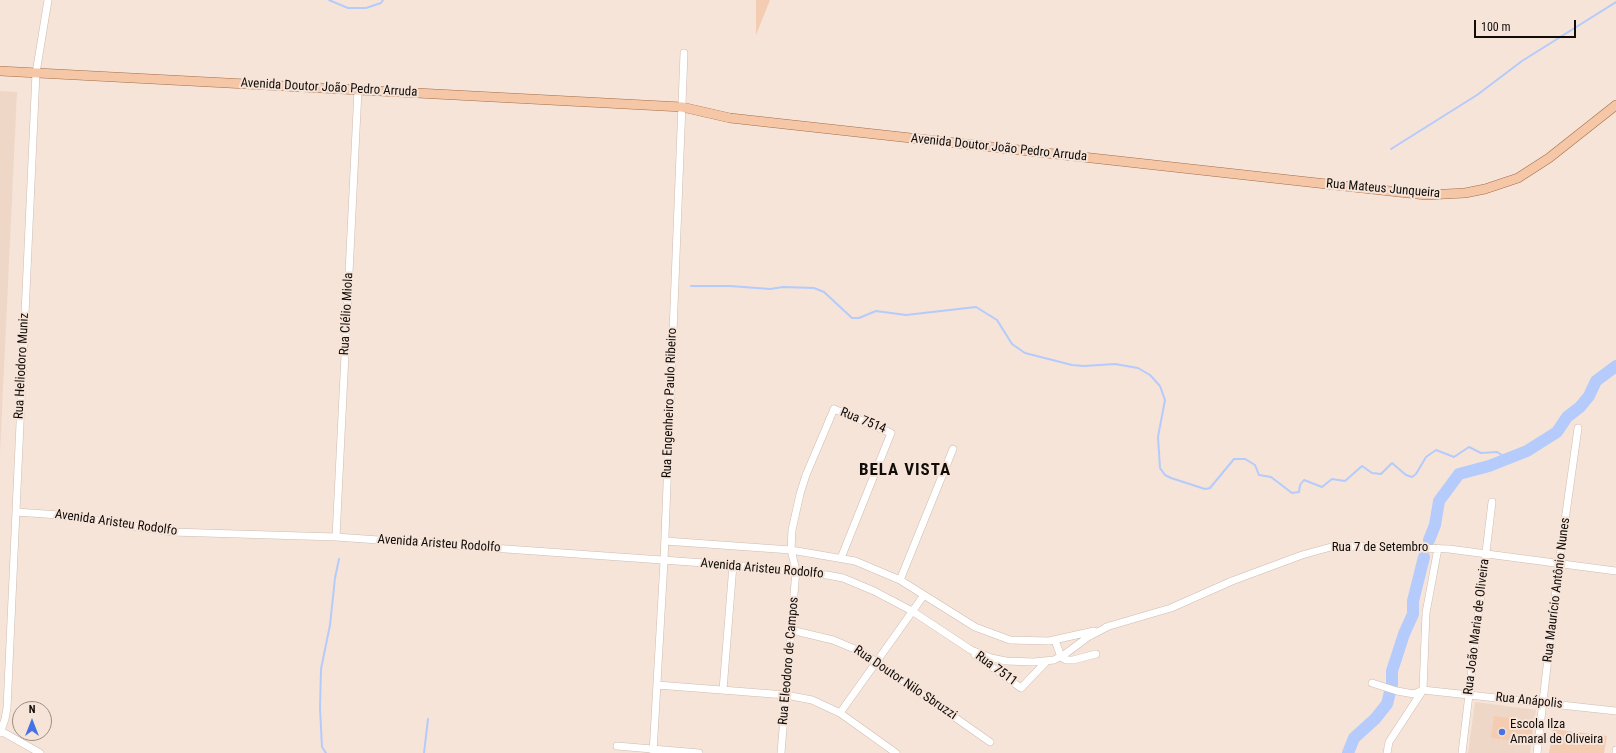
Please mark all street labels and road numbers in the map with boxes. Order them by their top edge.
street label: Avenida Doutor João Pedro Arruda [240,76,418,100]
street label: Avenida Doutor João Pedro Arruda [910,131,1088,165]
street label: Rua Mateus Junqueira [1325,176,1441,202]
street label: Rua Clélio Miola [337,272,357,356]
street label: Rua Heliodoro Muniz [11,312,33,420]
street label: Rua Engenheiro Paulo Ribeiro [660,328,680,478]
street label: Rua 7514 [838,405,888,437]
street label: Avenida Aristeu Rodolfo [54,507,178,539]
street label: Rua Maurício Antônio Nunes [1540,517,1574,663]
street label: Avenida Aristeu Rodolfo [377,532,501,556]
street label: Rua 7 de Setembro [1332,540,1428,556]
street label: Avenida Aristeu Rodolfo [700,556,824,582]
street label: Rua João Maria de Oliveira [1461,558,1493,696]
street label: Rua Eleodoro de Campos [776,596,802,726]
street label: Rua Doutor Nilo Sbruzzi [850,643,960,723]
street label: Rua 7511 [972,649,1020,689]
street label: Rua Anápolis [1495,690,1563,712]

